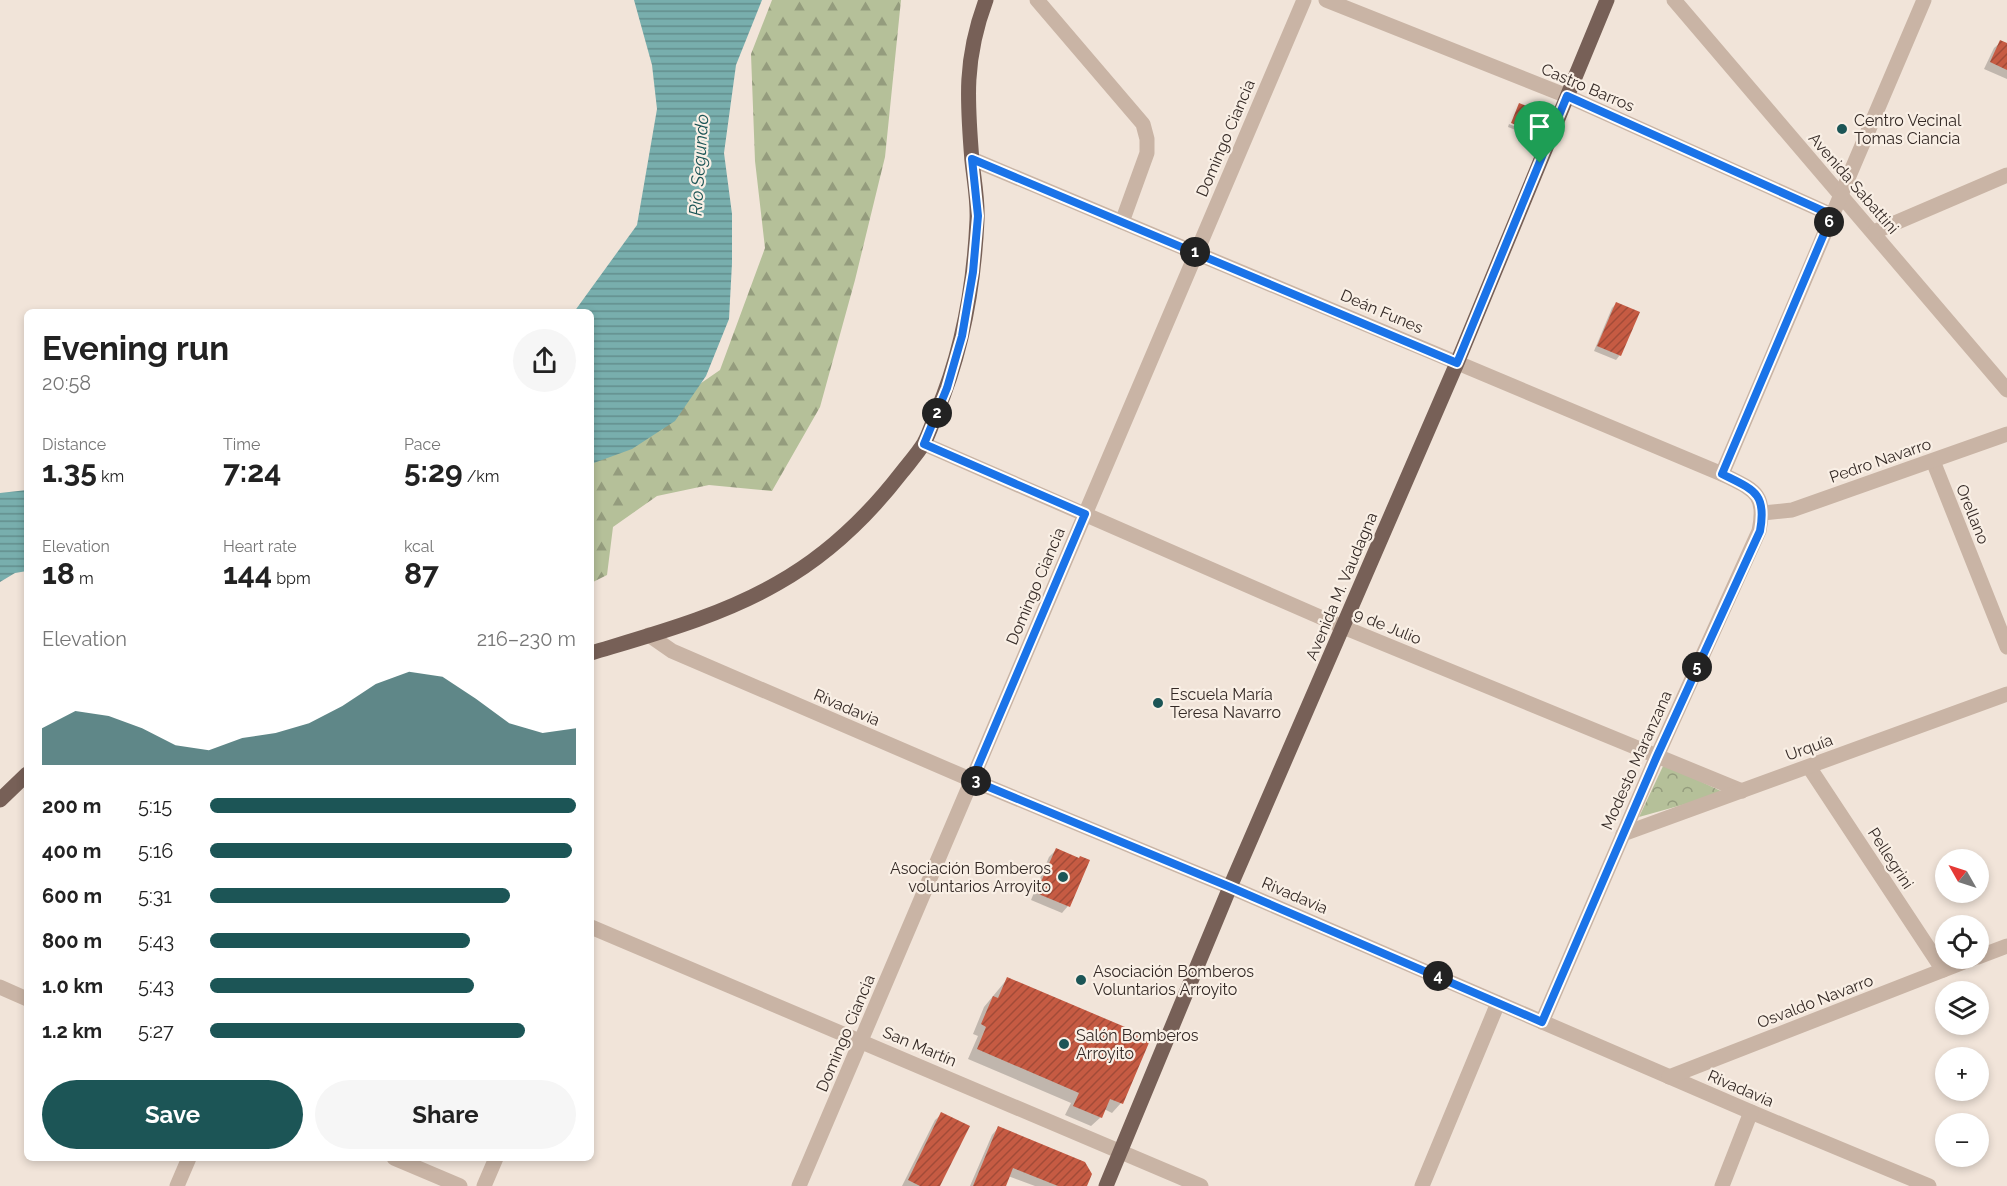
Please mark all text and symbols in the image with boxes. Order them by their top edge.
street label: Castro Barros [1538,59,1637,116]
street label: Domingo Ciancia [1192,77,1259,200]
pin [1514,101,1565,163]
icon: arrive [1523,110,1556,143]
place label: Centro Vecinal Tomas Ciancia [1854,111,1962,148]
water label: Río Segundo [684,113,713,217]
marker: Centro Vecinal Tomas Ciancia [1835,122,1849,136]
street label: Avenida Sabattini [1805,129,1903,238]
pin: 6 [1814,207,1844,237]
text: 6 [1824,212,1834,231]
pin: 1 [1180,237,1210,267]
text: 1 [1191,242,1199,261]
street label: Deán Funes [1338,286,1426,337]
text: Evening run [42,329,229,368]
button: share [513,329,576,392]
text: 20:58 [42,371,91,395]
pin: 2 [922,398,952,428]
text: 2 [932,403,942,422]
street label: Pedro Navarro [1827,434,1934,487]
text: Distance [42,435,106,454]
text: Time [223,435,260,454]
text: Pace [404,435,441,454]
text: 1.35 [42,454,97,489]
text: 7:24 [223,454,281,489]
text: 5:29 [404,454,463,489]
text: km [97,467,124,486]
text: /km [463,467,500,486]
street label: Orellano [1952,481,1993,547]
street label: Avenida M. Vaudagna [1302,509,1381,663]
street label: Domingo Ciancia [1002,525,1069,648]
text: Elevation [42,537,110,556]
text: Heart rate [223,537,297,556]
text: kcal [404,537,434,556]
text: 18 [42,556,75,591]
text: 144 [223,556,272,591]
text: 87 [404,556,439,591]
text: m [75,569,94,588]
text: bpm [272,569,311,588]
street label: 9 de Julio [1351,604,1424,649]
text: Elevation [42,627,127,651]
text: 216–230 m [477,627,576,651]
pin: 5 [1682,652,1712,682]
text: 5 [1693,657,1701,676]
street label: Rivadavia [811,685,883,730]
place label: Escuela María Teresa Navarro [1170,685,1281,722]
street label: Modesto Maranzana [1597,688,1676,833]
marker: Escuela María Teresa Navarro [1151,696,1165,710]
street label: Urquía [1783,730,1835,765]
pin: 3 [961,766,991,796]
text: 3 [972,771,980,790]
text: 200 m [42,794,101,818]
text: 5:15 [138,794,172,818]
street label: Pellegrini [1864,824,1917,892]
text: 400 m [42,839,101,863]
text: 5:16 [138,839,173,863]
north arrow [1935,849,1989,903]
map controls [1935,849,1989,1167]
place label: Asociación Bomberos voluntarios Arroyito [890,859,1051,896]
marker: Asociación Bomberos voluntarios Arroyito [1056,870,1070,884]
street label: Rivadavia [1259,873,1331,918]
text: 600 m [42,884,102,908]
text: 5:31 [138,884,172,908]
button: locate [1935,915,1989,969]
text: 800 m [42,929,102,953]
text: 5:43 [138,929,174,953]
pin: 4 [1423,961,1453,991]
place label: Asociación Bomberos Voluntarios Arroyito [1093,962,1254,999]
text: 4 [1433,966,1443,985]
street label: Osvaldo Navarro [1754,971,1876,1032]
street label: Domingo Ciancia [812,972,879,1095]
marker: Asociación Bomberos Voluntarios Arroyito [1074,973,1088,987]
text: 1.0 km [42,974,103,998]
text: 5:43 [138,974,174,998]
button: layers [1935,981,1989,1035]
text: 1.2 km [42,1019,102,1043]
text: 5:27 [138,1019,174,1043]
street label: San Martín [880,1022,960,1071]
place label: Salón Bomberos Arroyito [1076,1026,1199,1063]
marker: Salón Bomberos Arroyito [1057,1037,1071,1051]
button: + [1935,1047,1989,1101]
street label: Rivadavia [1705,1066,1777,1111]
button: Save [42,1080,303,1149]
button: Share [315,1080,576,1149]
button: − [1935,1113,1989,1167]

